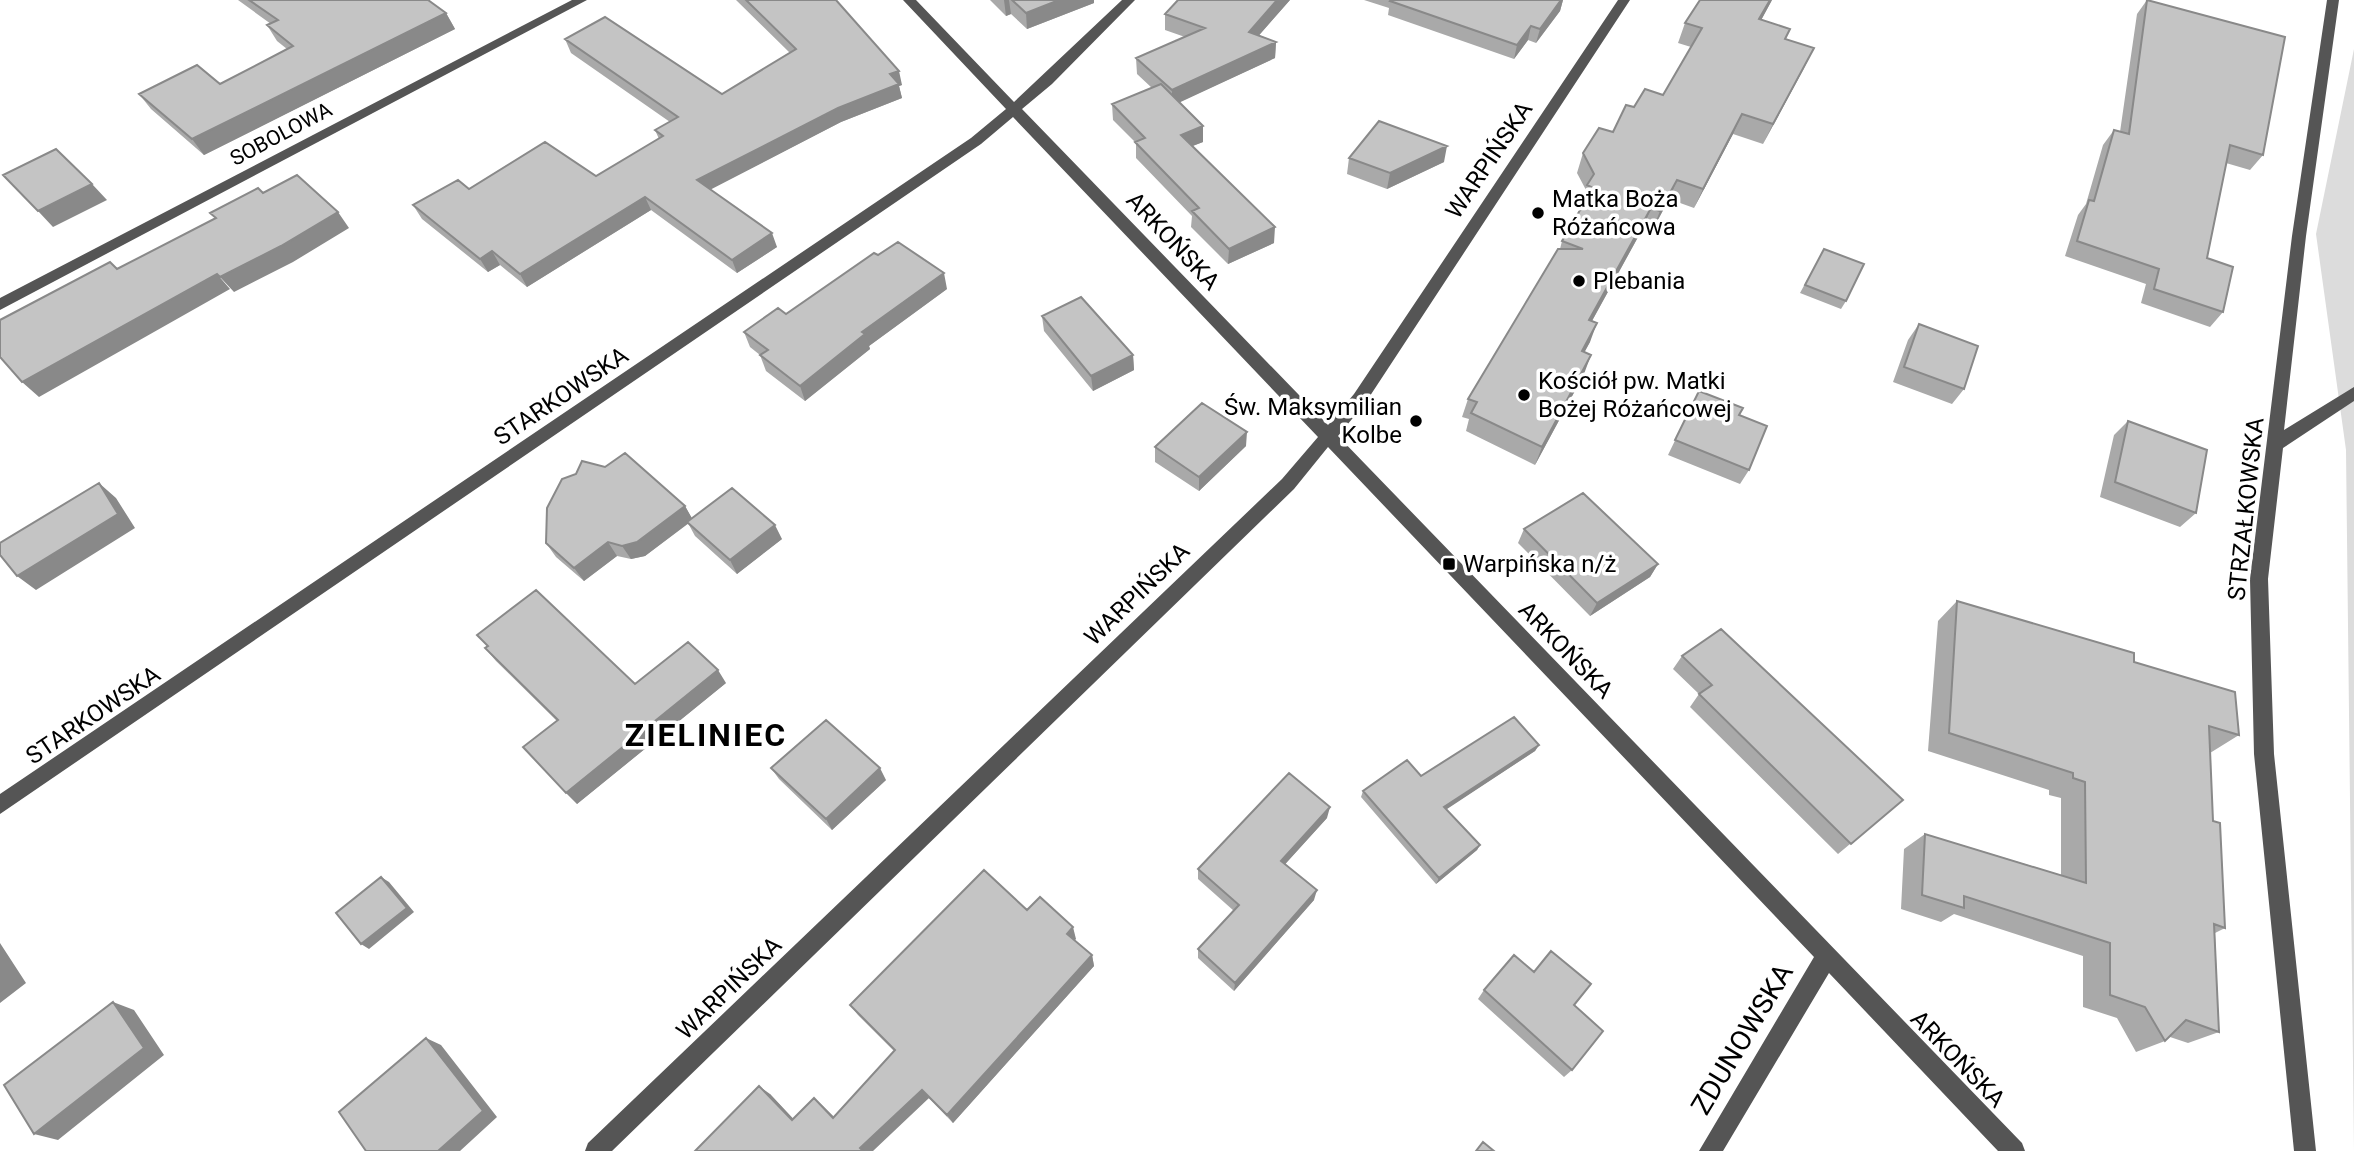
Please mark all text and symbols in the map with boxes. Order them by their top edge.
street label: WARPIŃSKA [1440,96,1539,224]
street label: SOBOLOWA [226,97,336,171]
place label: Matka Boża Różańcowa [1552,185,1678,241]
street label: ARKOŃSKA [1121,186,1226,296]
marker: Matka Boża Różańcowa [1530,205,1546,221]
place label: Plebania [1593,267,1685,295]
marker: Plebania [1571,273,1587,289]
street label: STARKOWSKA [489,341,634,451]
place label: Kościół pw. Matki Bożej Różańcowej [1538,367,1732,423]
marker: Kościół pw. Matki Bożej Różańcowej [1516,387,1532,403]
place label: Św. Maksymilian Kolbe [1224,393,1402,449]
marker: Św. Maksymilian Kolbe [1408,413,1424,429]
street label: STRZAŁKOWSKA [2222,416,2270,602]
street label: WARPIŃSKA [1079,537,1196,651]
place label: Warpińska n/ż [1463,550,1616,578]
marker: Warpińska n/ż [1441,556,1457,572]
street label: ARKOŃSKA [1513,596,1619,704]
street label: STARKOWSKA [21,660,166,770]
district label: ZIELINIEC [625,716,787,754]
street label: WARPIŃSKA [671,931,788,1045]
street label: ZDUNOWSKA [1684,958,1800,1120]
street label: ARKOŃSKA [1905,1005,2011,1113]

